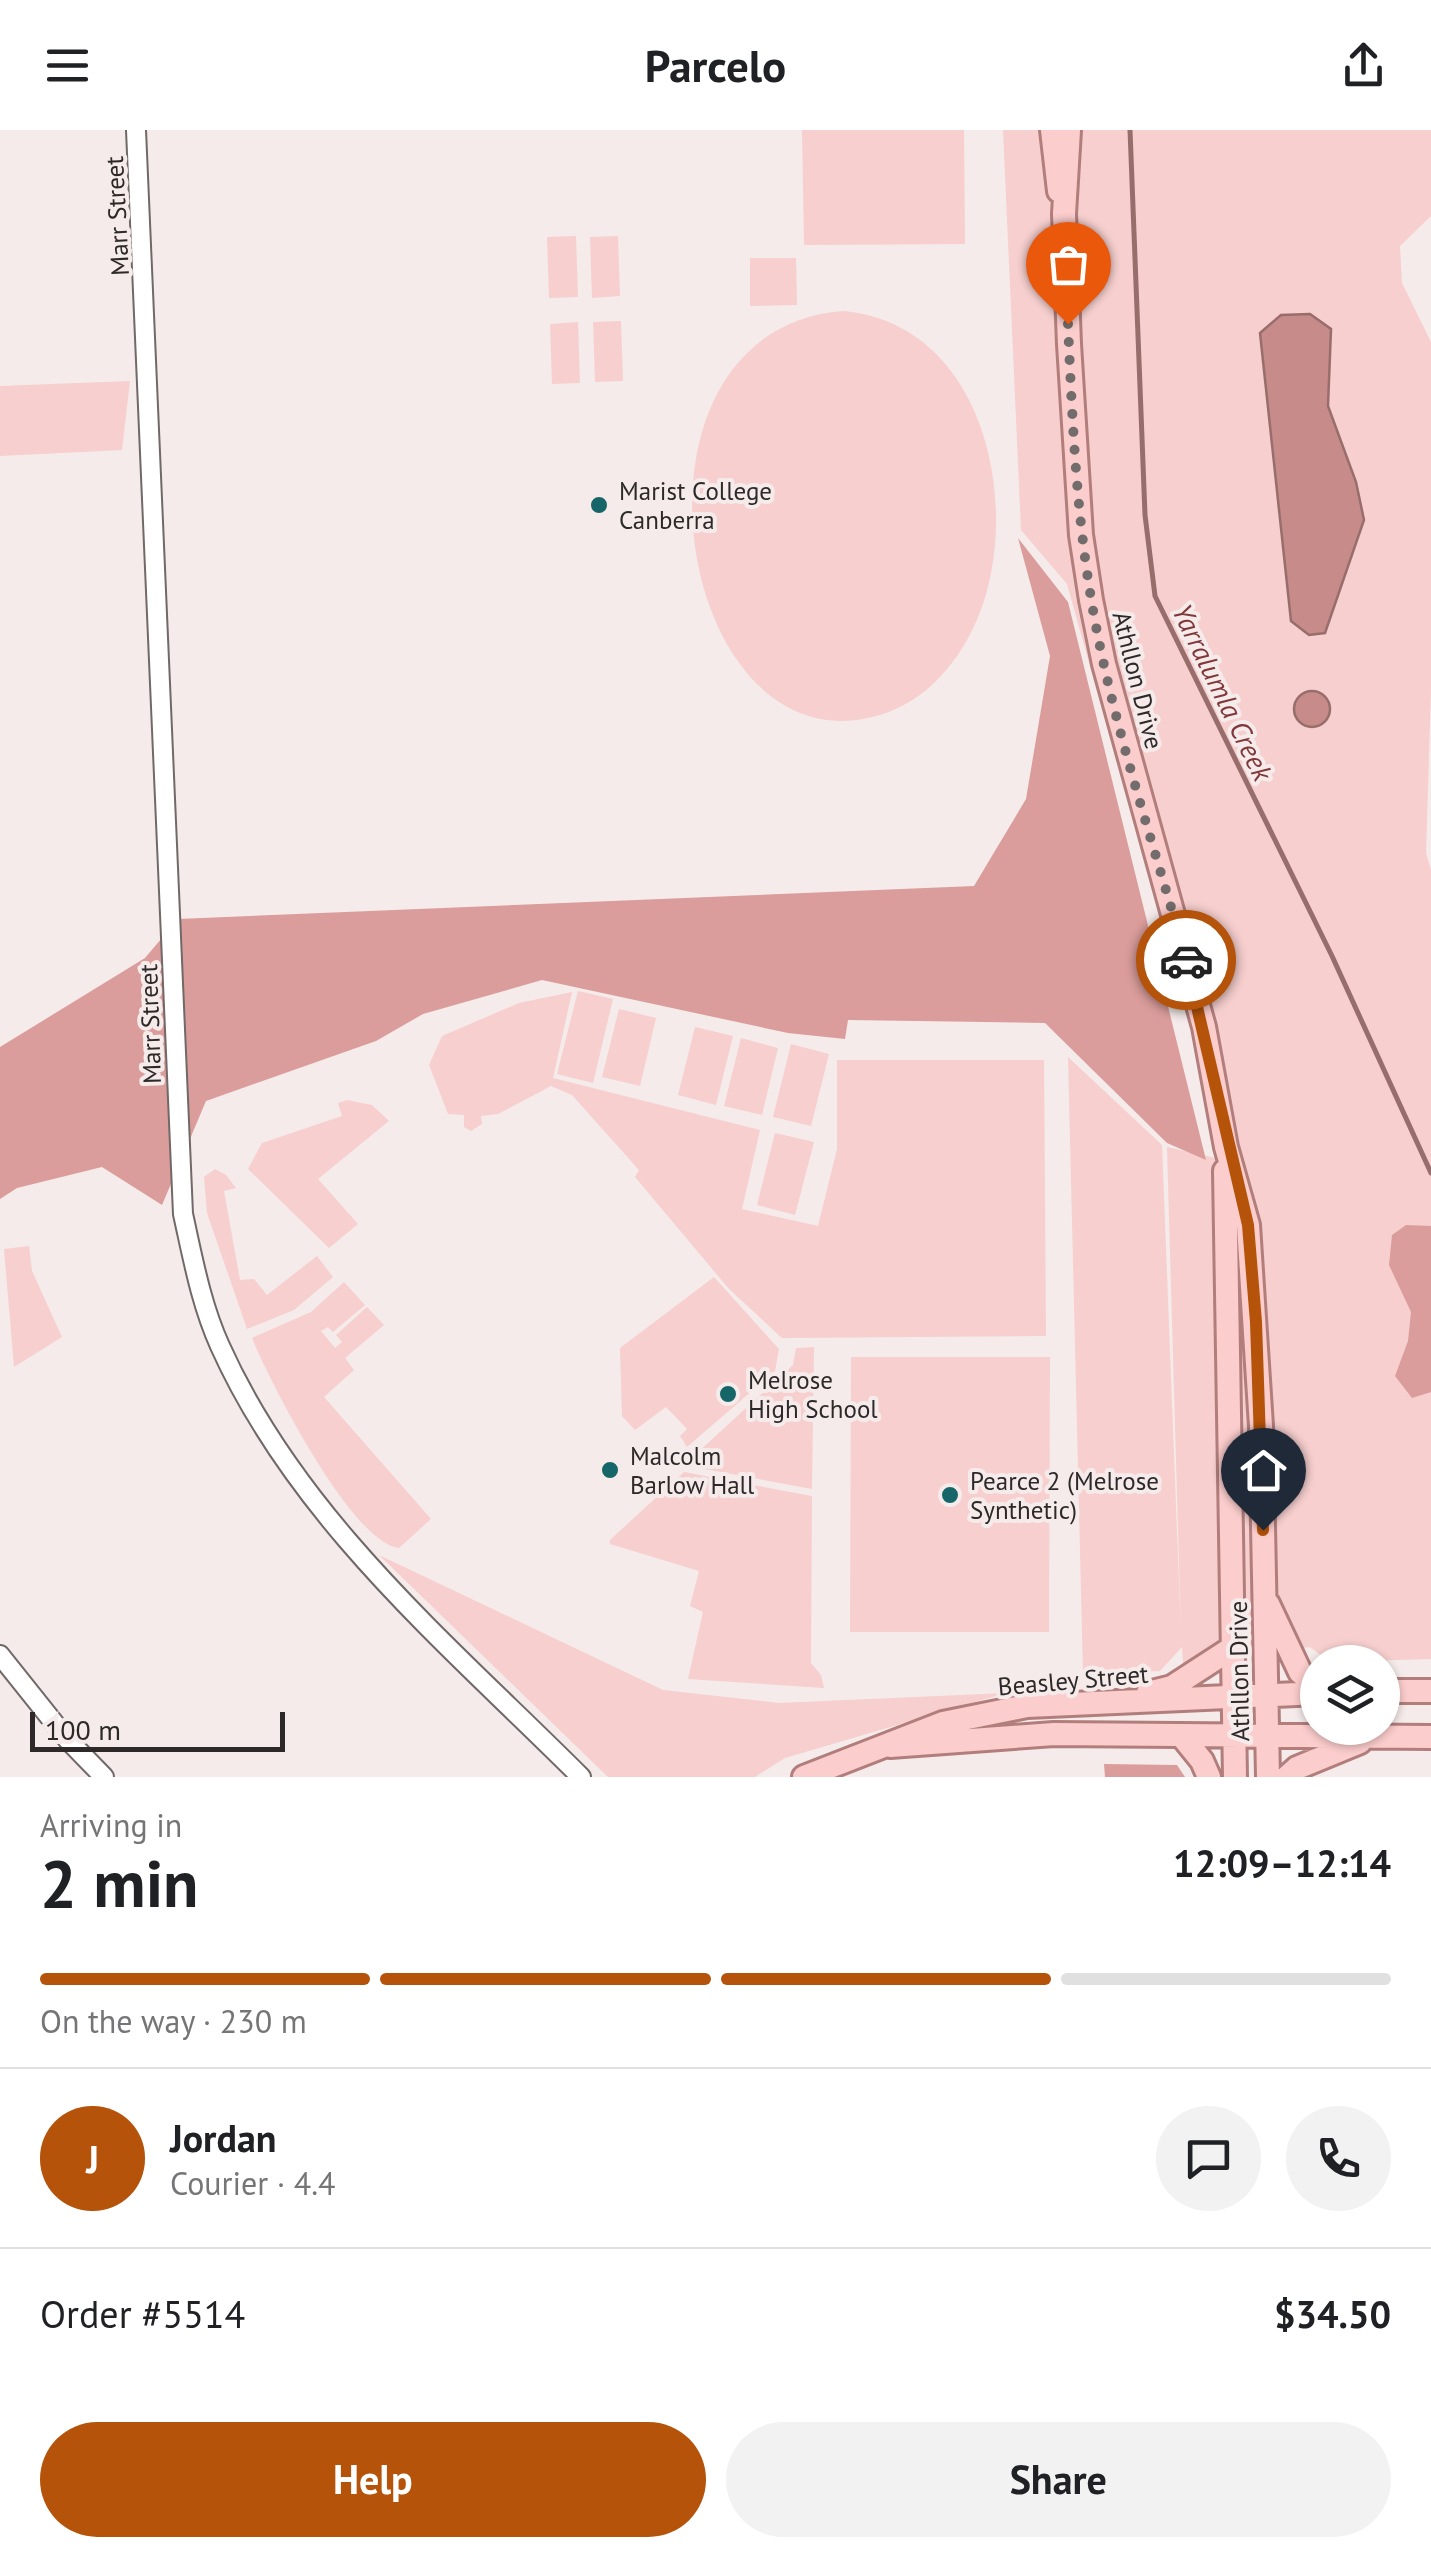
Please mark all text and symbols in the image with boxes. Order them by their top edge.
text: Parcelo [645,36,786,94]
icon: menu [40,38,95,93]
icon: share [1336,38,1391,93]
street label: Marr Street [98,155,136,277]
pin [1026,222,1111,325]
icon: bag [1041,237,1096,292]
place label: Marist College Canberra [619,475,772,536]
marker: Marist College Canberra [588,494,610,516]
water label: Yarralumla Creek [1164,597,1282,788]
street label: Athllon Drive [1105,608,1171,752]
courier [1136,910,1236,1010]
icon: car [1159,933,1214,988]
street label: Marr Street [132,963,168,1084]
place label: Melrose High School [748,1364,878,1425]
marker: Melrose High School [717,1383,739,1405]
pin [1221,1428,1306,1531]
place label: Malcolm Barlow Hall [630,1440,755,1501]
icon: home [1236,1443,1291,1498]
marker: Malcolm Barlow Hall [599,1459,621,1481]
place label: Pearce 2 (Melrose Synthetic) [970,1465,1159,1526]
marker: Pearce 2 (Melrose Synthetic) [939,1484,961,1506]
street label: Athllon Drive [1222,1600,1256,1742]
map controls [1300,1645,1400,1745]
button: layers [1300,1645,1400,1745]
street label: Beasley Street [996,1657,1150,1703]
scale bar [30,1707,285,1752]
text: 100 m [45,1711,121,1748]
text: Arriving in [40,1804,182,1846]
text: 12:09–12:14 [1173,1838,1391,1887]
text: 2 min [40,1841,199,1925]
text: On the way · 230 m [40,2000,307,2042]
button: chat [1156,2106,1261,2211]
button: phone [1286,2106,1391,2211]
text: Jordan [170,2113,276,2162]
text: J [86,2134,99,2183]
text: Courier · 4.4 [170,2162,336,2204]
text: Order #5514 [40,2289,245,2338]
text: $34.50 [1274,2289,1391,2338]
button: Help [40,2422,706,2537]
button: Share [726,2422,1391,2537]

